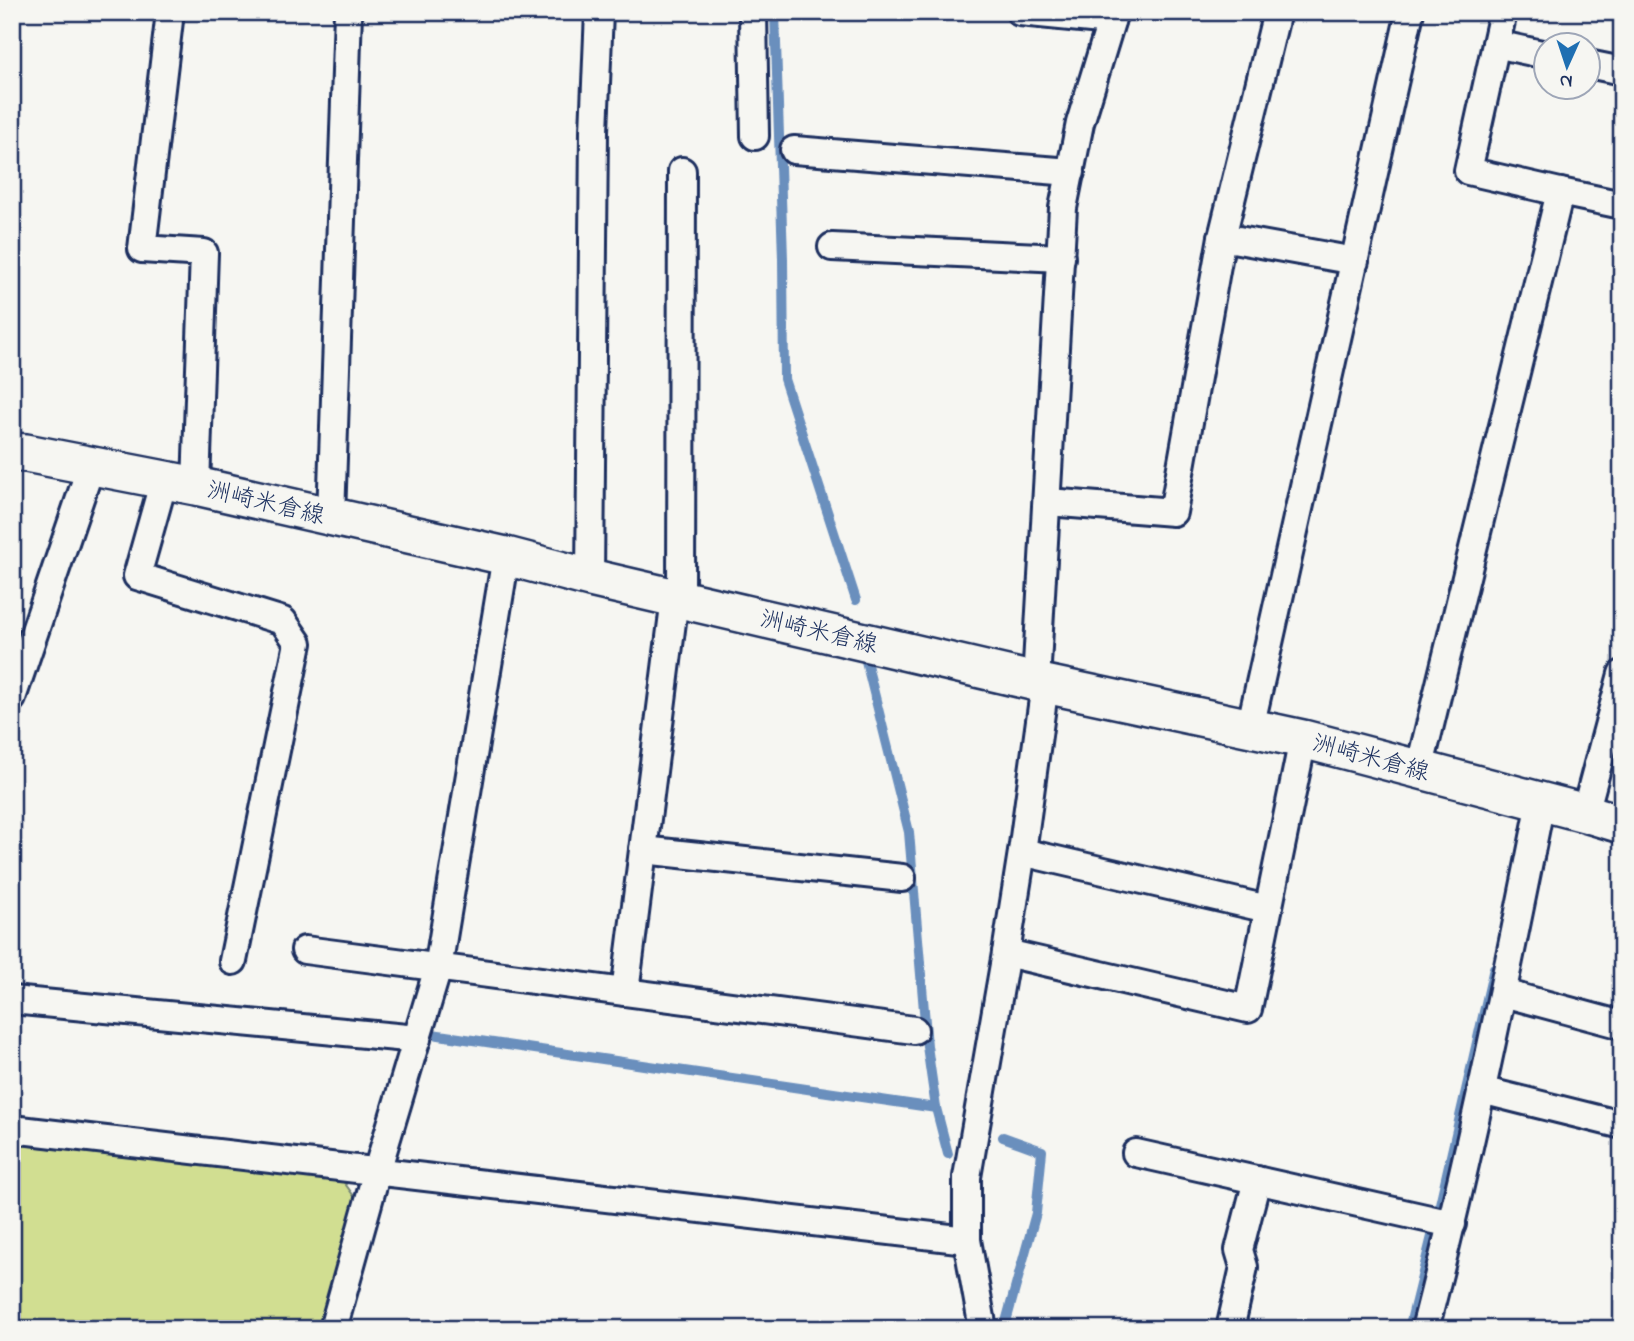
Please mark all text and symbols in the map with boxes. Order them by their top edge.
north arrow [1532,32,1602,102]
text: N [1559,67,1573,94]
street label: 洲崎米倉線 [203,474,328,535]
street label: 洲崎米倉線 [756,603,881,664]
street label: 洲崎米倉線 [1308,727,1433,792]

